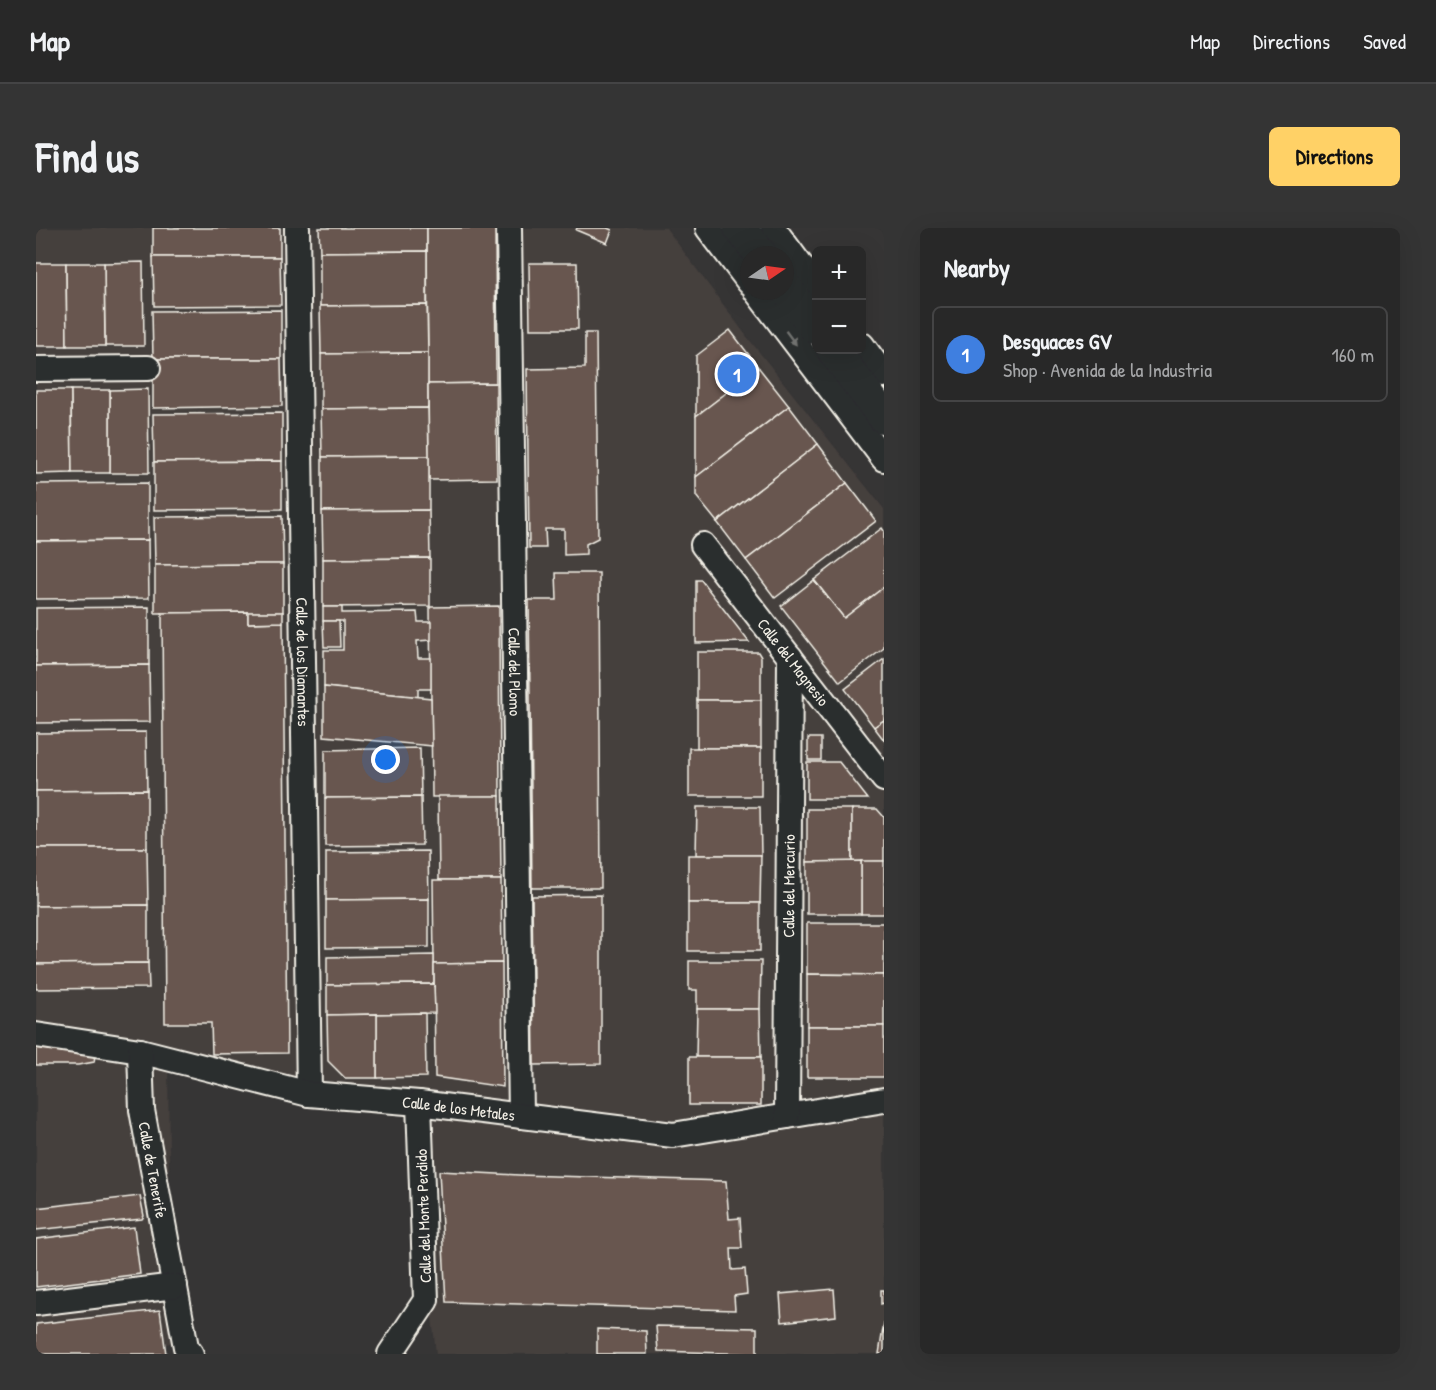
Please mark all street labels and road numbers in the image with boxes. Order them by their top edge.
street label: Calle de los Diamantes [291,597,315,727]
street label: Calle del Magnesio [753,614,835,711]
street label: Calle del Plomo [503,628,527,717]
street label: Calle del Mercurio [777,834,800,938]
street label: Calle de los Metales [401,1091,516,1126]
street label: Calle de Tenerife [133,1120,173,1221]
street label: Calle del Monte Perdido [410,1148,436,1283]

